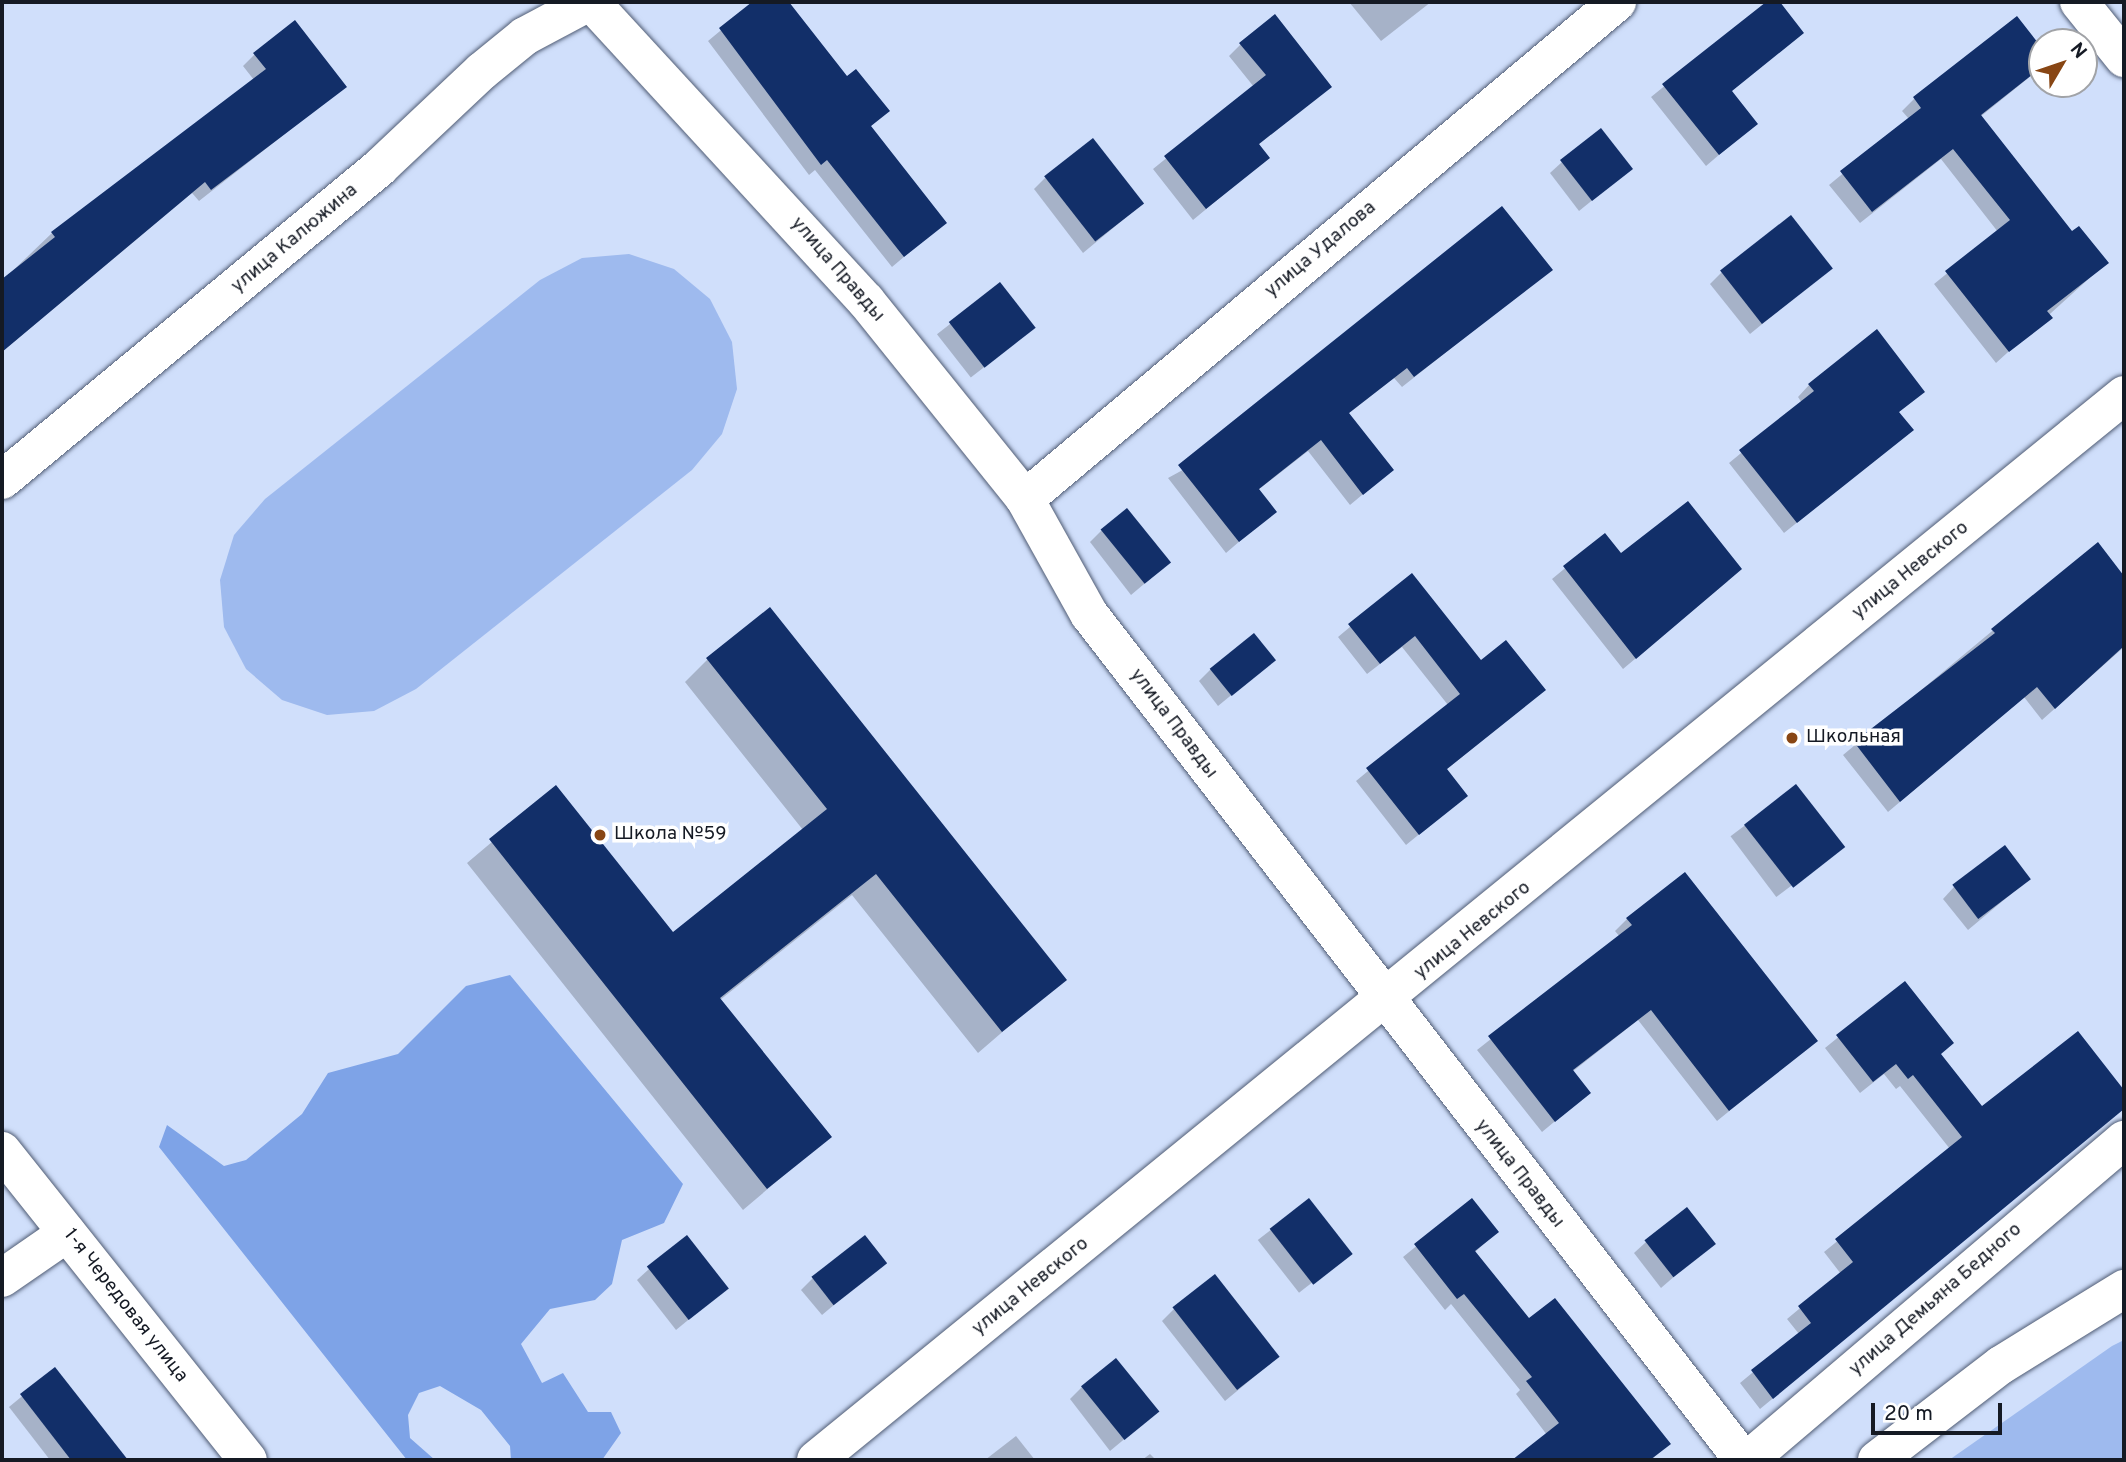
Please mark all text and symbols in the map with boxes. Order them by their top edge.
north arrow [2028,28,2098,98]
text: N [2064,38,2091,64]
street label: улица Калюжина [227,180,363,298]
street label: улица Удалова [1261,197,1381,303]
street label: улица Правды [785,213,889,327]
street label: улица Невского [1848,517,1974,625]
street label: улица Правды [1124,665,1222,783]
place label: Школьная [1806,727,1901,749]
marker: Школьная [1784,730,1800,746]
place label: Школа №59 [614,824,727,846]
marker: Школа №59 [592,827,608,843]
street label: улица Невского [1410,877,1536,985]
street label: улица Правды [1470,1115,1568,1233]
street label: улица Демьяна Бедного [1845,1219,2027,1381]
street label: 1-я Чередовая улица [58,1225,192,1387]
street label: улица Невского [968,1233,1094,1341]
scale bar [1874,1388,2005,1432]
text: 20 m [1884,1401,1933,1428]

